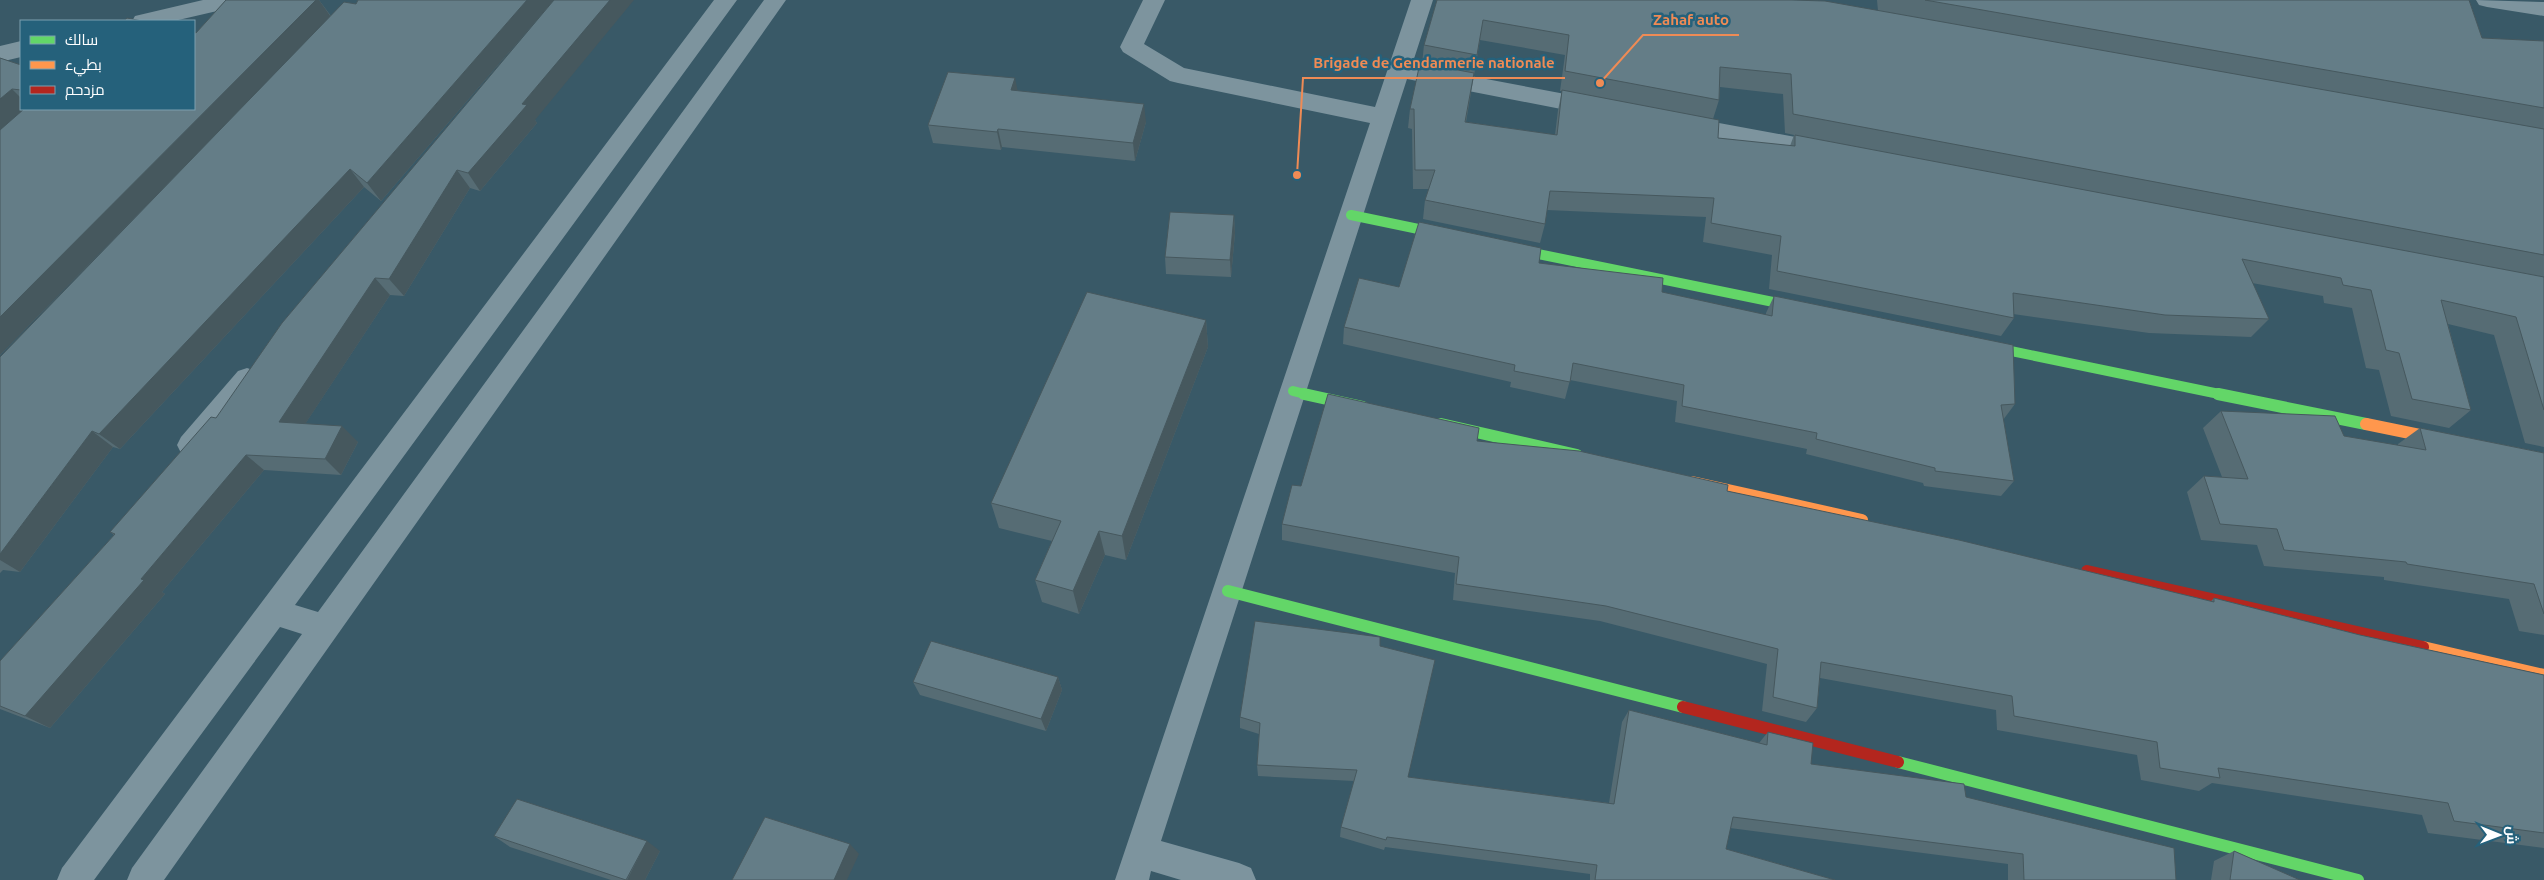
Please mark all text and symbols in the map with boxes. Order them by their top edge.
callout: Zahaf auto [1643,5,1739,35]
text: Zahaf auto [1653,11,1729,28]
legend [20,20,195,110]
text: سالك [65,31,98,48]
callout: Brigade de Gendarmerie nationale [1303,48,1565,78]
text: Brigade de Gendarmerie nationale [1313,54,1555,71]
text: بطيء [65,56,102,77]
text: مزدحم [65,81,105,100]
north arrow [2474,810,2524,860]
text: ش [2503,826,2520,844]

